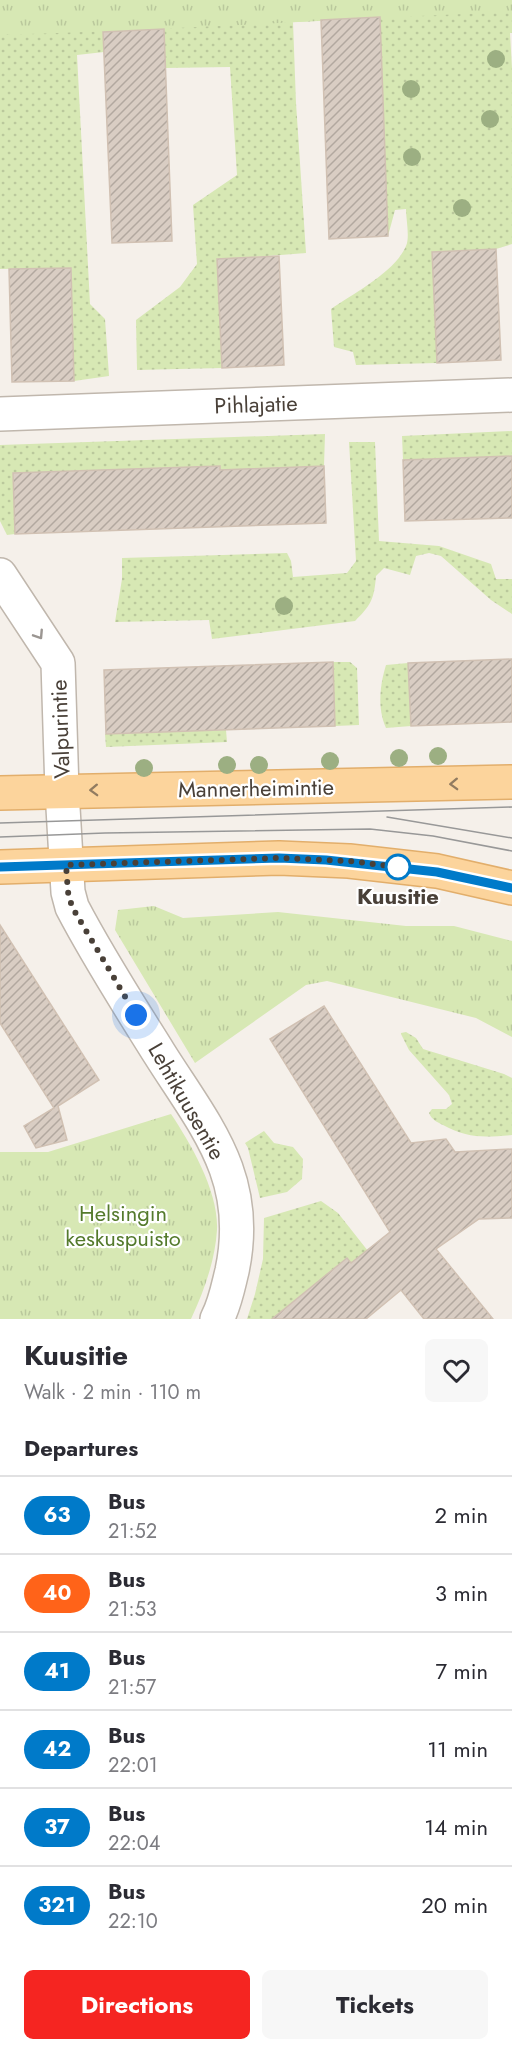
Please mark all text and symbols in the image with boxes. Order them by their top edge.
street label: Pihlajatie [214,387,298,421]
one-way arrow [32,628,43,639]
street label: Valpurintie [42,679,78,779]
street label: Mannerheimintie [178,771,334,805]
one-way arrow [449,778,458,790]
one-way arrow [90,784,99,797]
marker: Kuusitie [385,854,411,880]
place label: Kuusitie [357,880,439,912]
your location [121,1000,151,1030]
street label: Lehtikuusentie [141,1037,233,1165]
park label: Helsingin keskuspuisto [65,1197,181,1254]
text: Kuusitie [24,1335,128,1376]
button: heart [425,1339,488,1402]
text: Walk · 2 min · 110 m [24,1378,201,1407]
text: Departures [24,1432,138,1464]
text: Bus [108,1485,145,1517]
text: 2 min [434,1499,488,1531]
text: 63 [43,1500,71,1530]
text: 21:52 [108,1517,157,1546]
text: Bus [108,1563,145,1595]
text: 3 min [435,1577,488,1609]
text: 40 [43,1578,71,1608]
text: 21:53 [108,1595,157,1624]
text: Bus [108,1641,145,1673]
text: 7 min [435,1655,488,1687]
text: 41 [44,1656,70,1686]
text: 21:57 [108,1673,156,1702]
text: Bus [108,1719,145,1751]
text: 11 min [427,1733,488,1765]
text: 42 [43,1734,71,1764]
text: 22:01 [108,1751,158,1780]
text: Bus [108,1797,145,1829]
text: 14 min [424,1811,488,1843]
text: 37 [44,1812,70,1842]
text: 22:04 [108,1829,160,1858]
text: Bus [108,1875,145,1907]
text: 20 min [421,1889,488,1921]
text: 321 [38,1890,76,1920]
text: 22:10 [108,1907,158,1936]
button: Directions [24,1970,250,2039]
button: Tickets [262,1970,488,2039]

